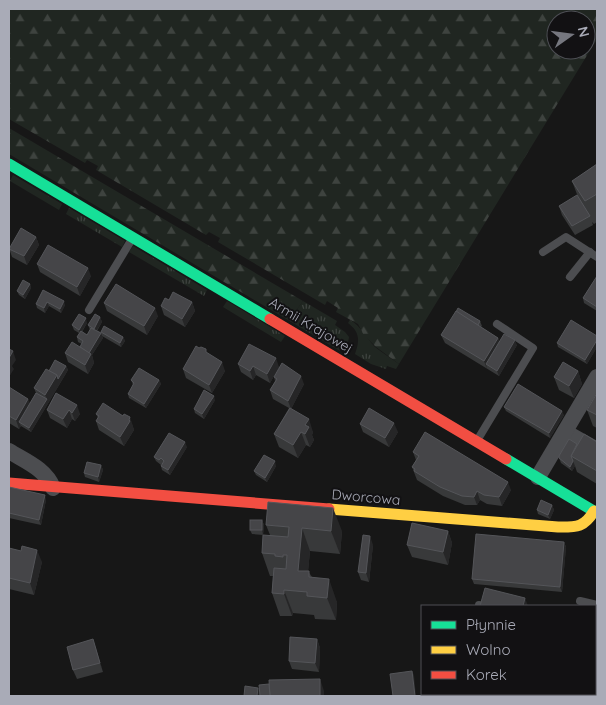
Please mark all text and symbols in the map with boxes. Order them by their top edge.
north arrow [546,10,596,60]
text: N [574,25,594,39]
street label: Armii Krajowej [266,293,356,357]
street label: Dworcowa [331,485,401,509]
legend [421,605,596,695]
text: Płynnie [466,615,516,634]
text: Wolno [466,640,511,659]
text: Korek [466,665,507,684]

